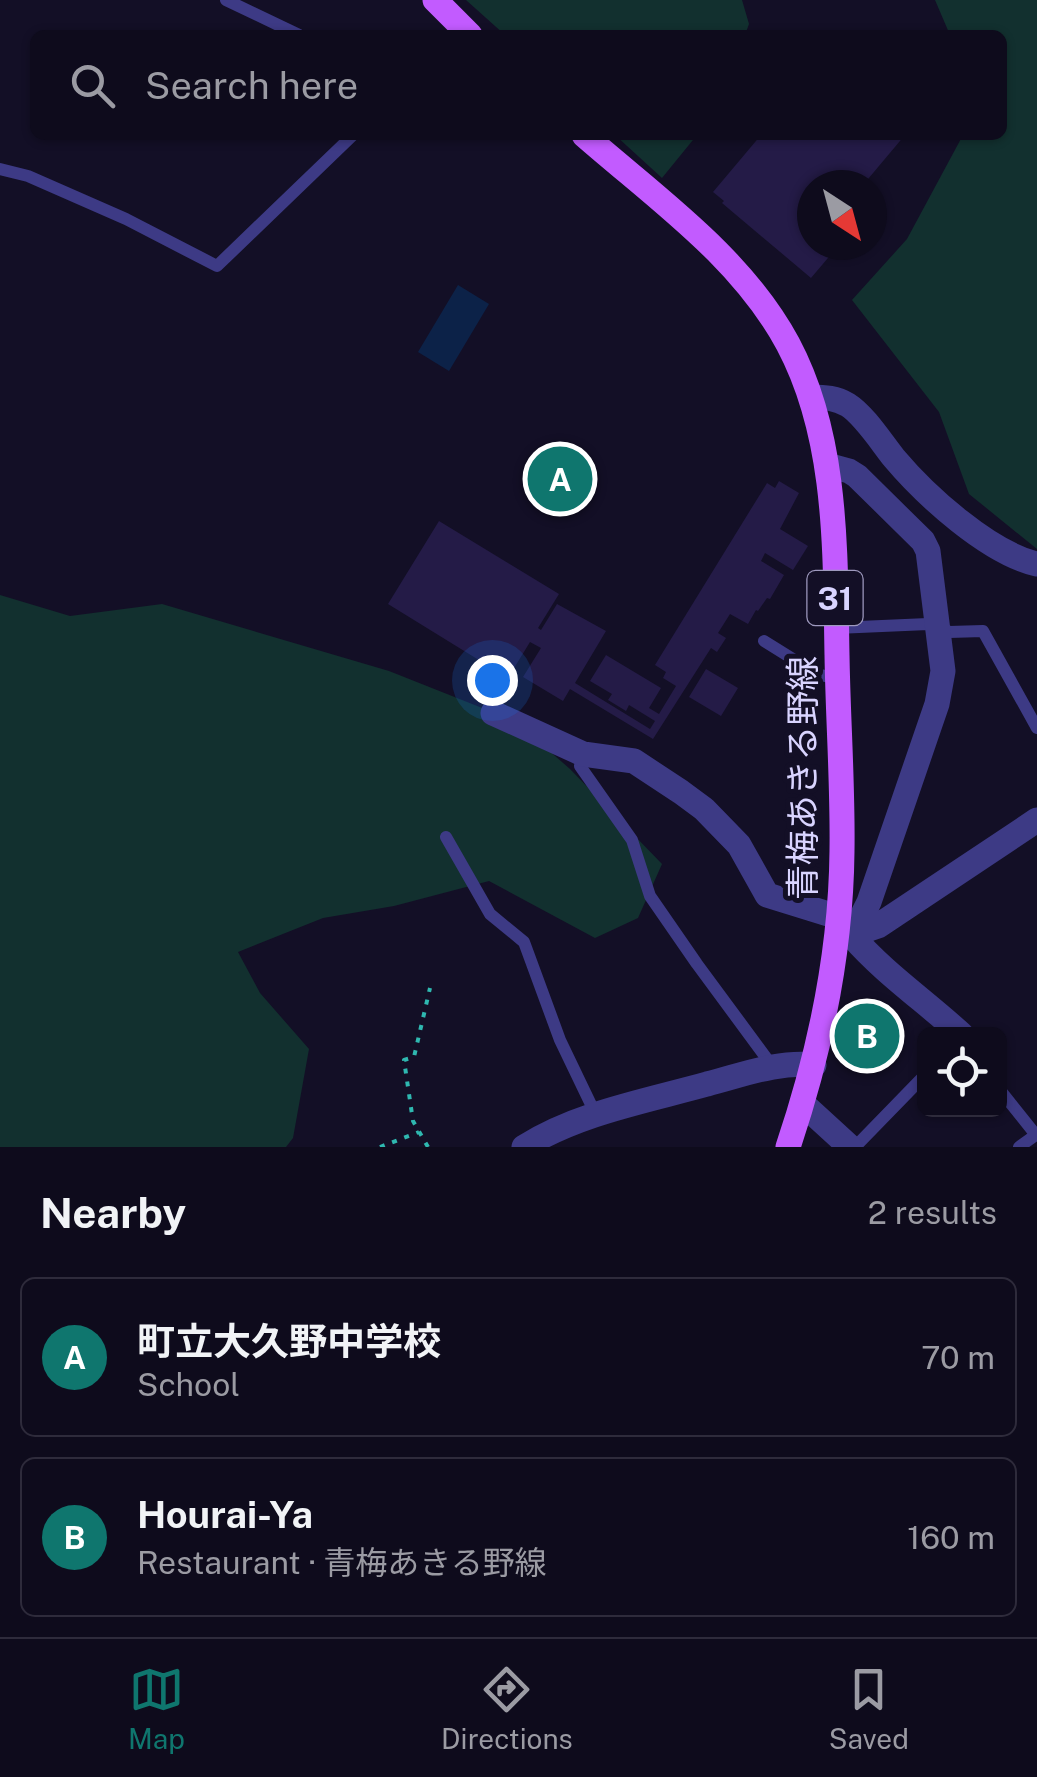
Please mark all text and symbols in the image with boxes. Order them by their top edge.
search box [30,30,1007,140]
icon: search [65,58,120,113]
text: Search here [145,63,358,108]
north arrow [797,170,887,260]
pin: A [528,442,592,516]
road number: 31 [808,571,862,625]
your location [467,655,518,706]
street label: 青梅あきる野線 [782,656,823,900]
pin: B [834,998,900,1074]
map controls [917,1027,1007,1117]
button: locate [917,1027,1007,1117]
text: Nearby [40,1188,186,1237]
text: 2 results [868,1194,997,1231]
text: 町立大久野中学校 [137,1319,441,1364]
text: A [63,1339,86,1376]
text: 70 m [921,1339,995,1376]
text: School [137,1366,240,1403]
text: Hourai-Ya [137,1492,313,1537]
text: B [64,1519,85,1556]
text: 160 m [907,1519,995,1556]
text: Restaurant · 青梅あきる野線 [137,1544,547,1581]
tab: Map [128,1662,185,1755]
tab: Directions [441,1662,573,1755]
tab: Saved [829,1662,909,1755]

